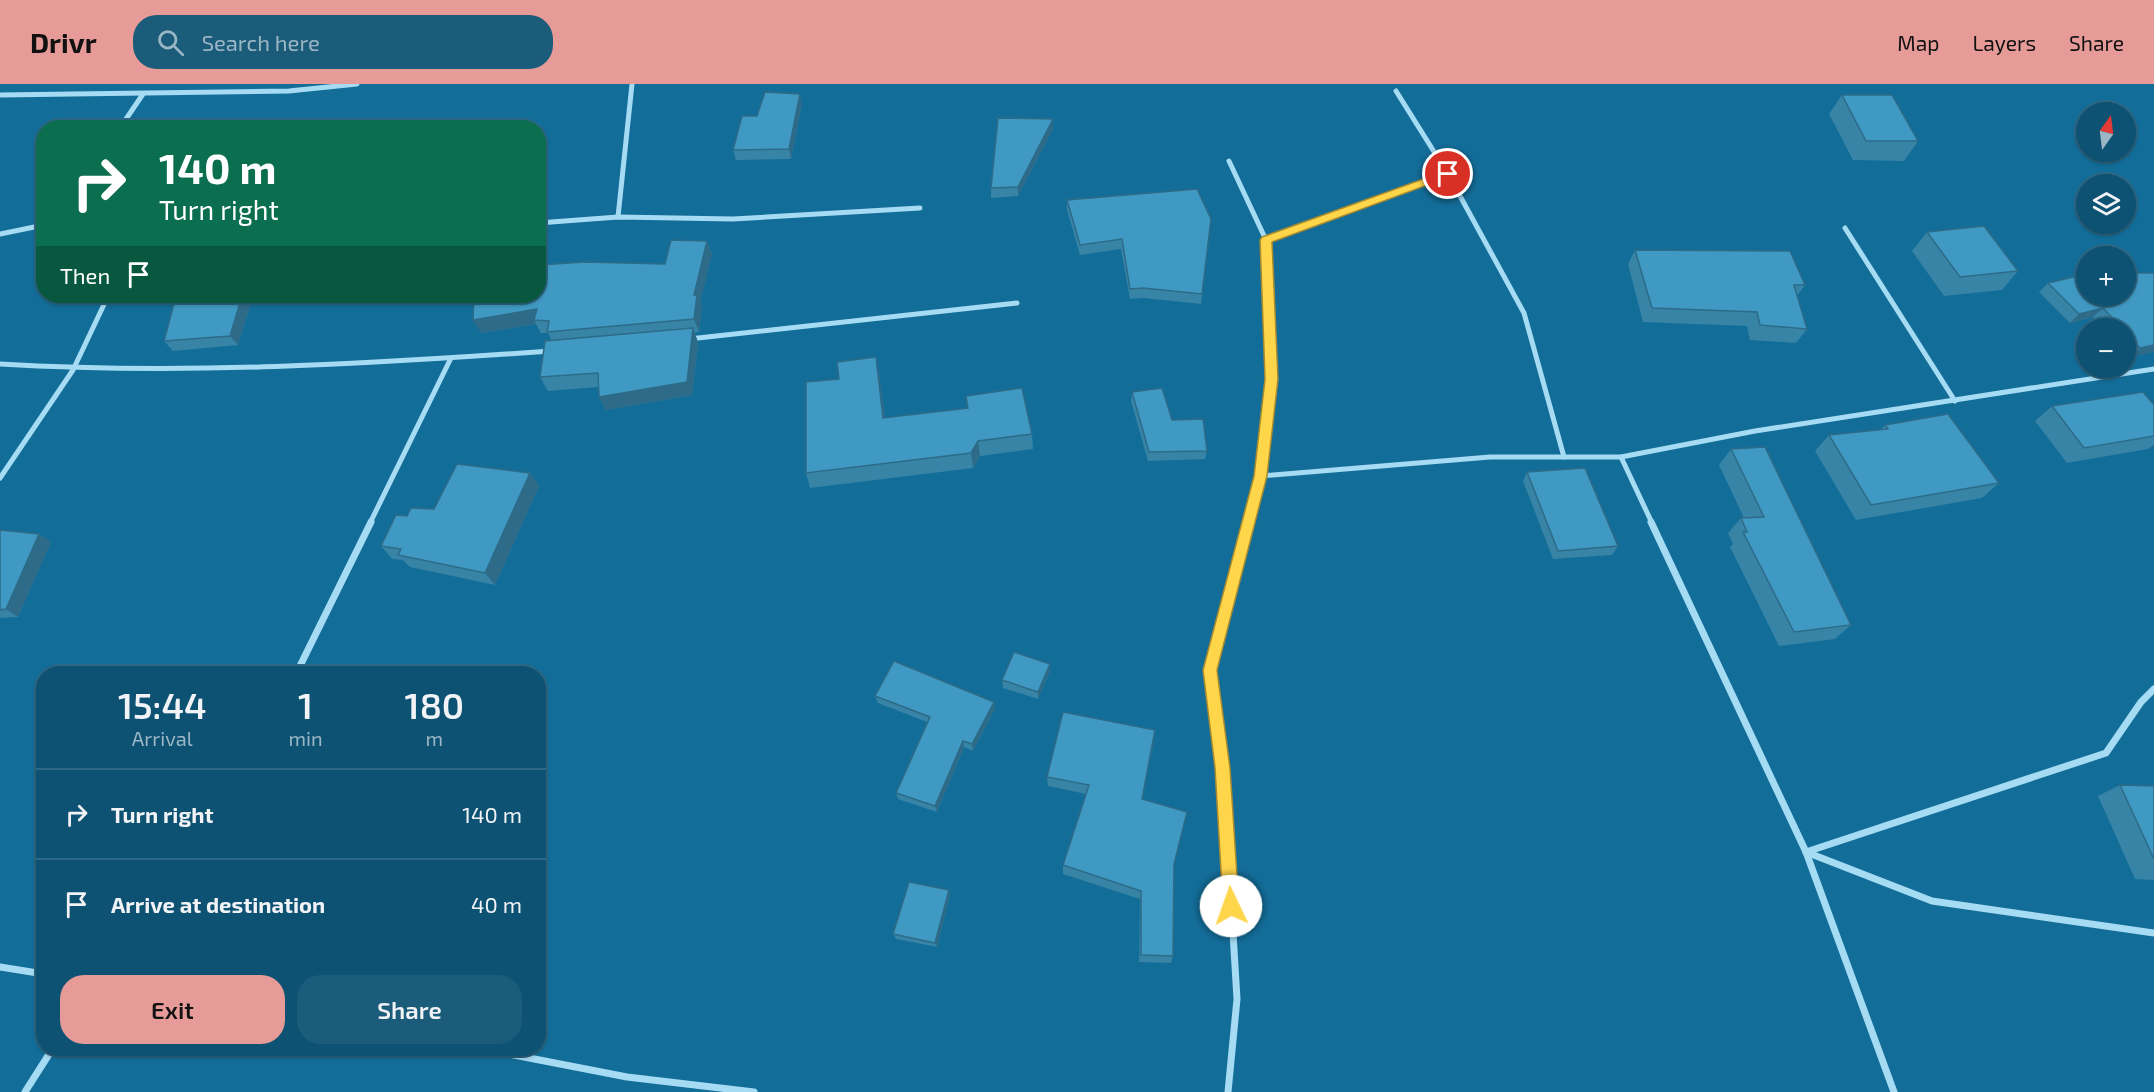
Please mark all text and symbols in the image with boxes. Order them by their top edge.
search box [133,15,553,69]
text: Drivr [30,25,97,59]
icon: search [154,26,187,59]
text: Search here [202,29,320,55]
text: Map [1897,30,1939,55]
text: Layers [1972,30,2036,55]
text: Share [2069,30,2124,55]
north arrow [2076,102,2136,162]
map controls [2076,102,2136,378]
text: 140 m [159,142,276,192]
icon: right [60,144,138,222]
pin [1422,148,1473,199]
icon: arrive [1431,157,1464,190]
button: layers [2076,174,2136,234]
text: Turn right [159,193,279,225]
button: + [2076,246,2136,306]
icon: arrive [122,258,155,291]
text: Then [60,262,110,288]
button: − [2076,318,2136,378]
text: 15:44 [118,683,207,726]
text: 1 [298,683,313,726]
text: 180 [405,683,464,726]
text: Arrival [132,726,193,750]
text: min [289,726,323,750]
text: m [426,726,443,750]
icon: right [60,798,93,831]
text: Turn right [111,801,213,827]
text: 140 m [462,801,522,827]
position arrow [1199,874,1263,938]
icon: arrive [60,888,93,921]
text: Arrive at destination [111,891,325,917]
text: 40 m [471,891,522,917]
button: Exit [60,975,285,1044]
button: Share [297,975,522,1044]

